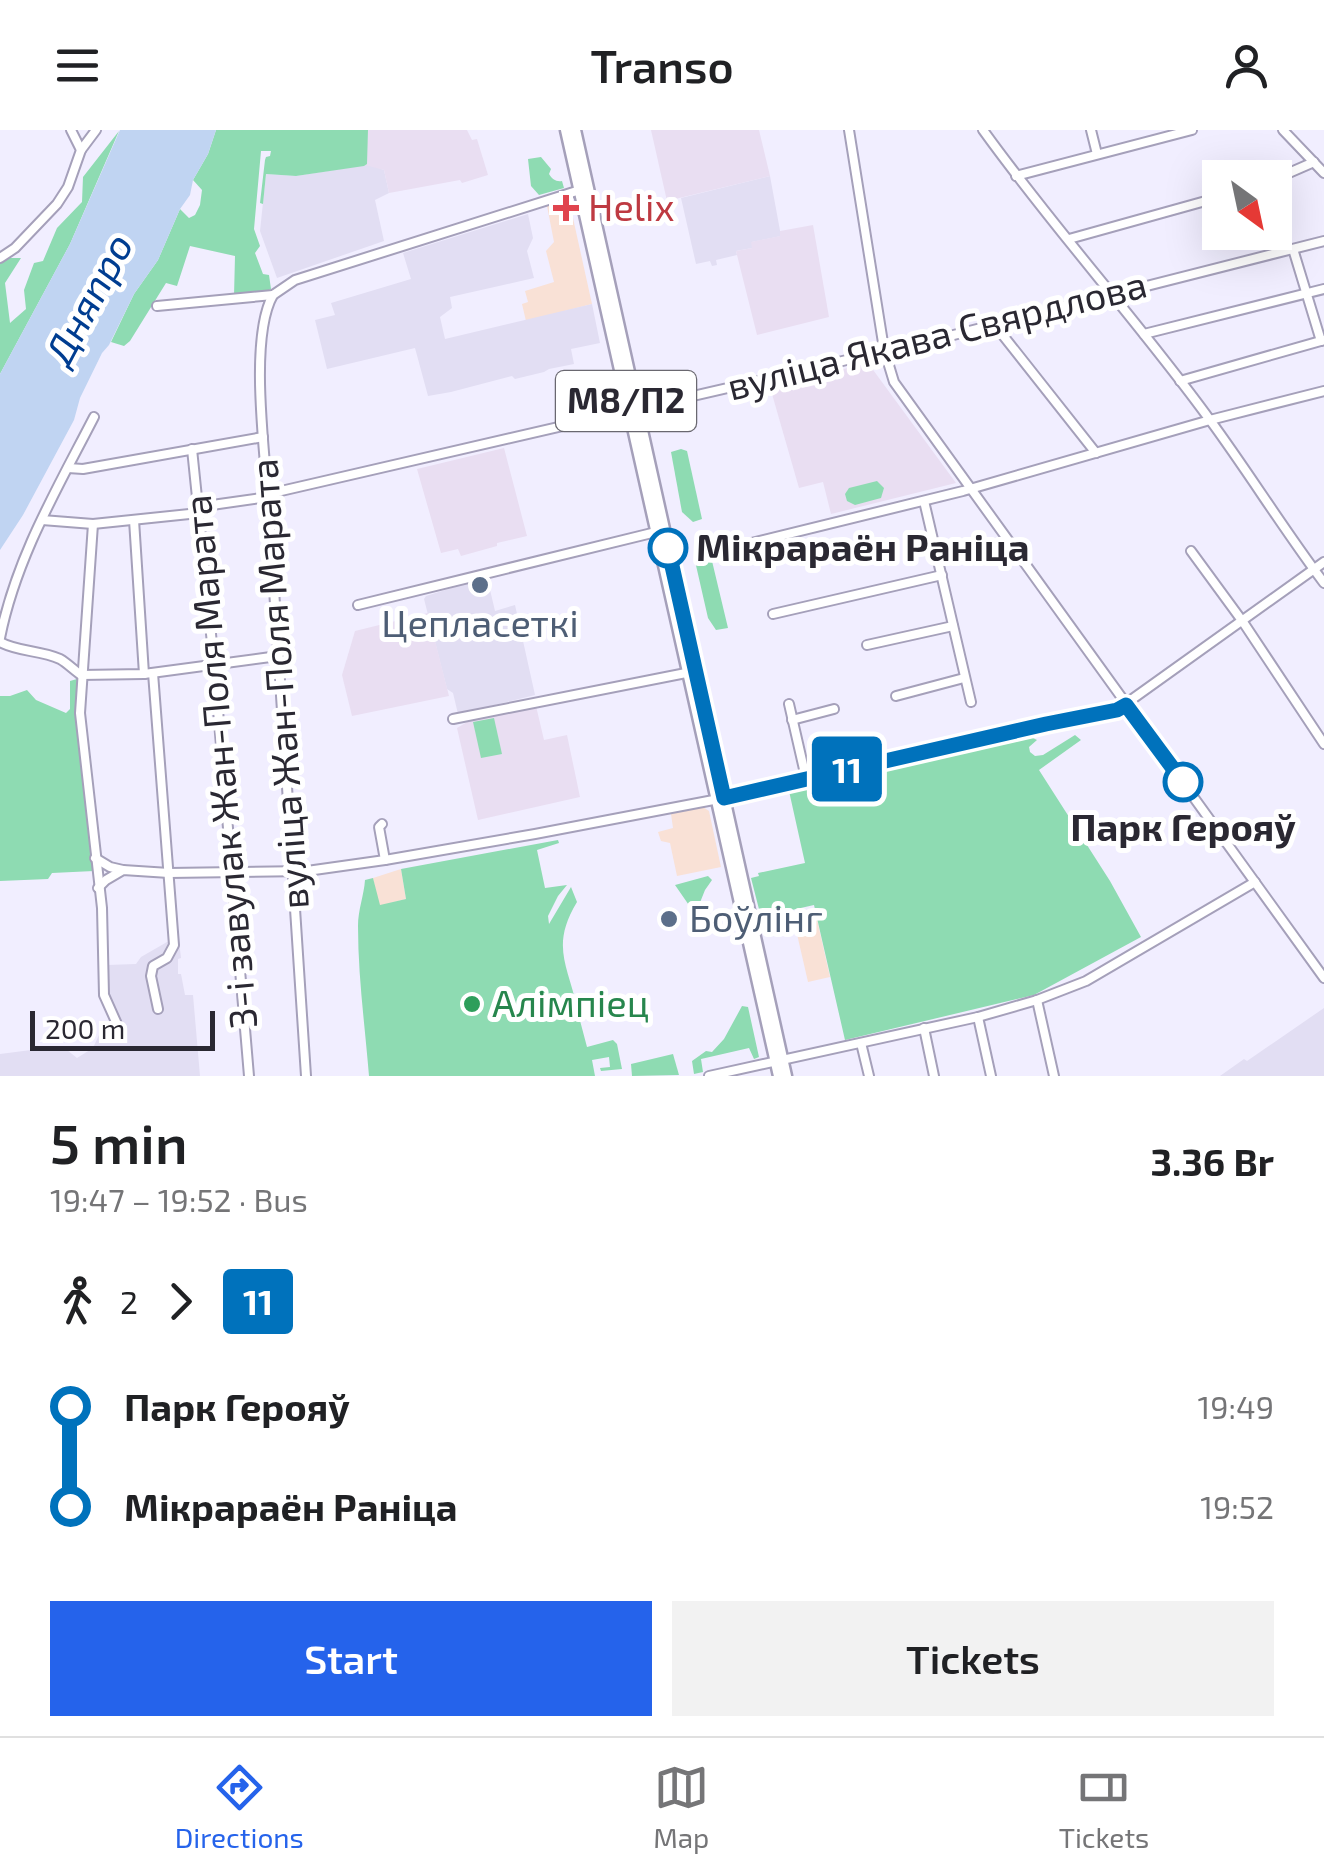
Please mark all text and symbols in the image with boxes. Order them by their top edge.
icon: menu [50,38,105,93]
text: Transo [590,38,734,92]
icon: person [1219,38,1274,93]
north arrow [1202,160,1292,250]
map controls [1202,160,1292,250]
place label: Helix [588,183,675,229]
marker: Helix [553,195,579,221]
water label: Дняпро [32,224,142,373]
street label: вуліца Якава Свярдлова [722,260,1151,408]
road number: М8/П2 [556,371,696,431]
street label: вуліца Жан-Поля Марата [239,457,317,911]
street label: 3-і завулак Жан-Поля Марата [173,493,265,1031]
place label: Мікрараён Раніца [696,523,1030,569]
marker: Мікрараён Раніца [649,529,687,567]
marker: Цепласеткі [469,574,491,596]
place label: Цепласеткі [381,599,579,645]
line badge: 11 [802,736,892,802]
text: 11 [832,748,862,790]
marker: Парк Герояў [1164,763,1202,801]
place label: Парк Герояў [1070,803,1296,849]
place label: Боўлінг [689,894,823,940]
marker: Боўлінг [658,908,680,930]
place label: Алімпіец [492,979,649,1025]
marker: Алімпіец [461,993,483,1015]
scale bar [30,1006,215,1050]
text: 200 m [45,1011,125,1045]
text: 5 min [50,1109,188,1175]
text: 3.36 Br [1150,1138,1274,1184]
text: 19:47 – 19:52 · Bus [50,1180,308,1218]
icon: walk [50,1274,105,1329]
icon: forward [153,1274,208,1329]
text: 11 [243,1280,273,1322]
text: 2 [120,1282,138,1320]
text: Парк Герояў [124,1383,350,1429]
text: 19:49 [1197,1387,1274,1425]
text: Мікрараён Раніца [124,1483,458,1529]
text: 19:52 [1200,1487,1274,1525]
button: Start [50,1601,652,1716]
button: Tickets [672,1601,1274,1716]
tab: Directions [175,1760,304,1854]
tab: Map [653,1760,709,1854]
tab: Tickets [1059,1760,1149,1854]

